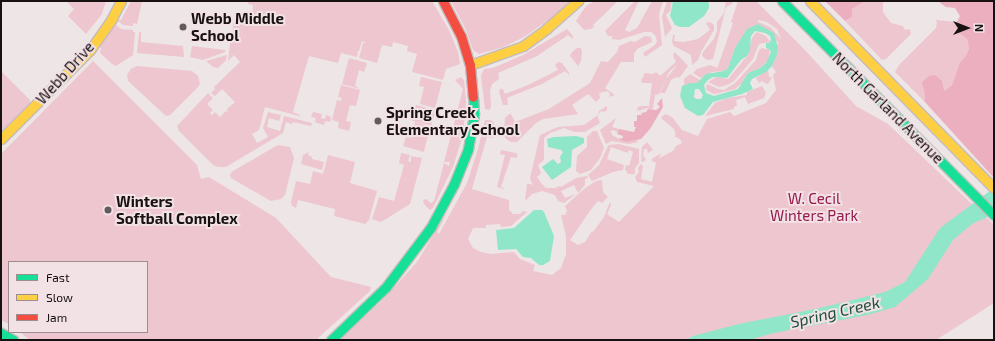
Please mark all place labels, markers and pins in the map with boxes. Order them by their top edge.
place label: Webb Middle School [191,9,284,44]
marker: Webb Middle School [178,22,188,32]
place label: Spring Creek Elementary School [386,103,520,138]
marker: Spring Creek Elementary School [373,116,383,126]
place label: Winters Softball Complex [116,192,238,227]
marker: Winters Softball Complex [103,205,113,215]

